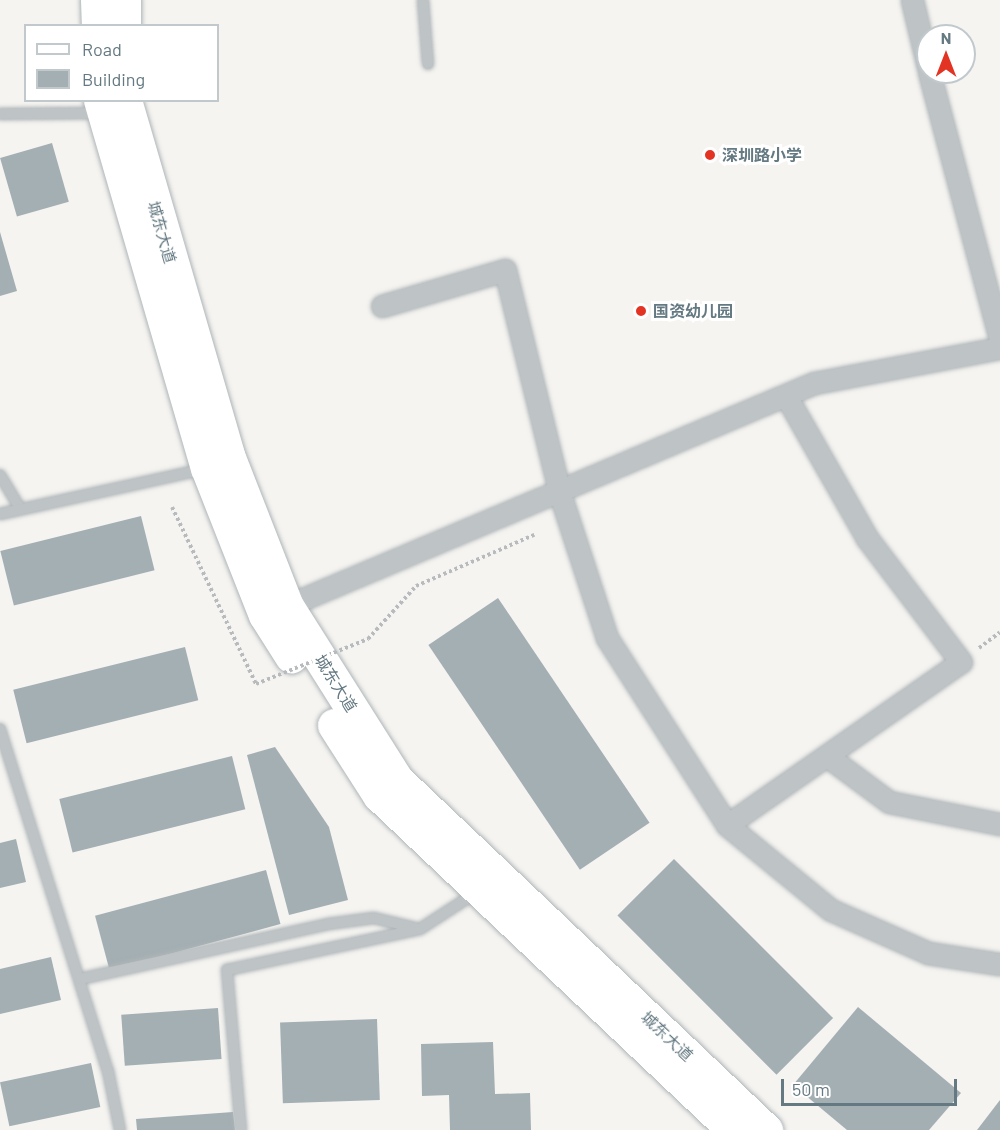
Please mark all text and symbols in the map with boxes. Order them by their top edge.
legend [24,24,219,102]
north arrow [916,24,976,84]
text: N [941,28,951,47]
text: Road [82,38,122,60]
text: Building [82,68,145,90]
place label: 深圳路小学 [722,145,802,165]
marker: 深圳路小学 [703,148,717,162]
street label: 城东大道 [144,199,180,265]
place label: 国资幼儿园 [653,301,733,321]
marker: 国资幼儿园 [634,304,648,318]
street label: 城东大道 [311,651,361,715]
street label: 城东大道 [637,1007,697,1065]
scale bar [784,1067,960,1105]
text: 50 m [792,1078,830,1100]

